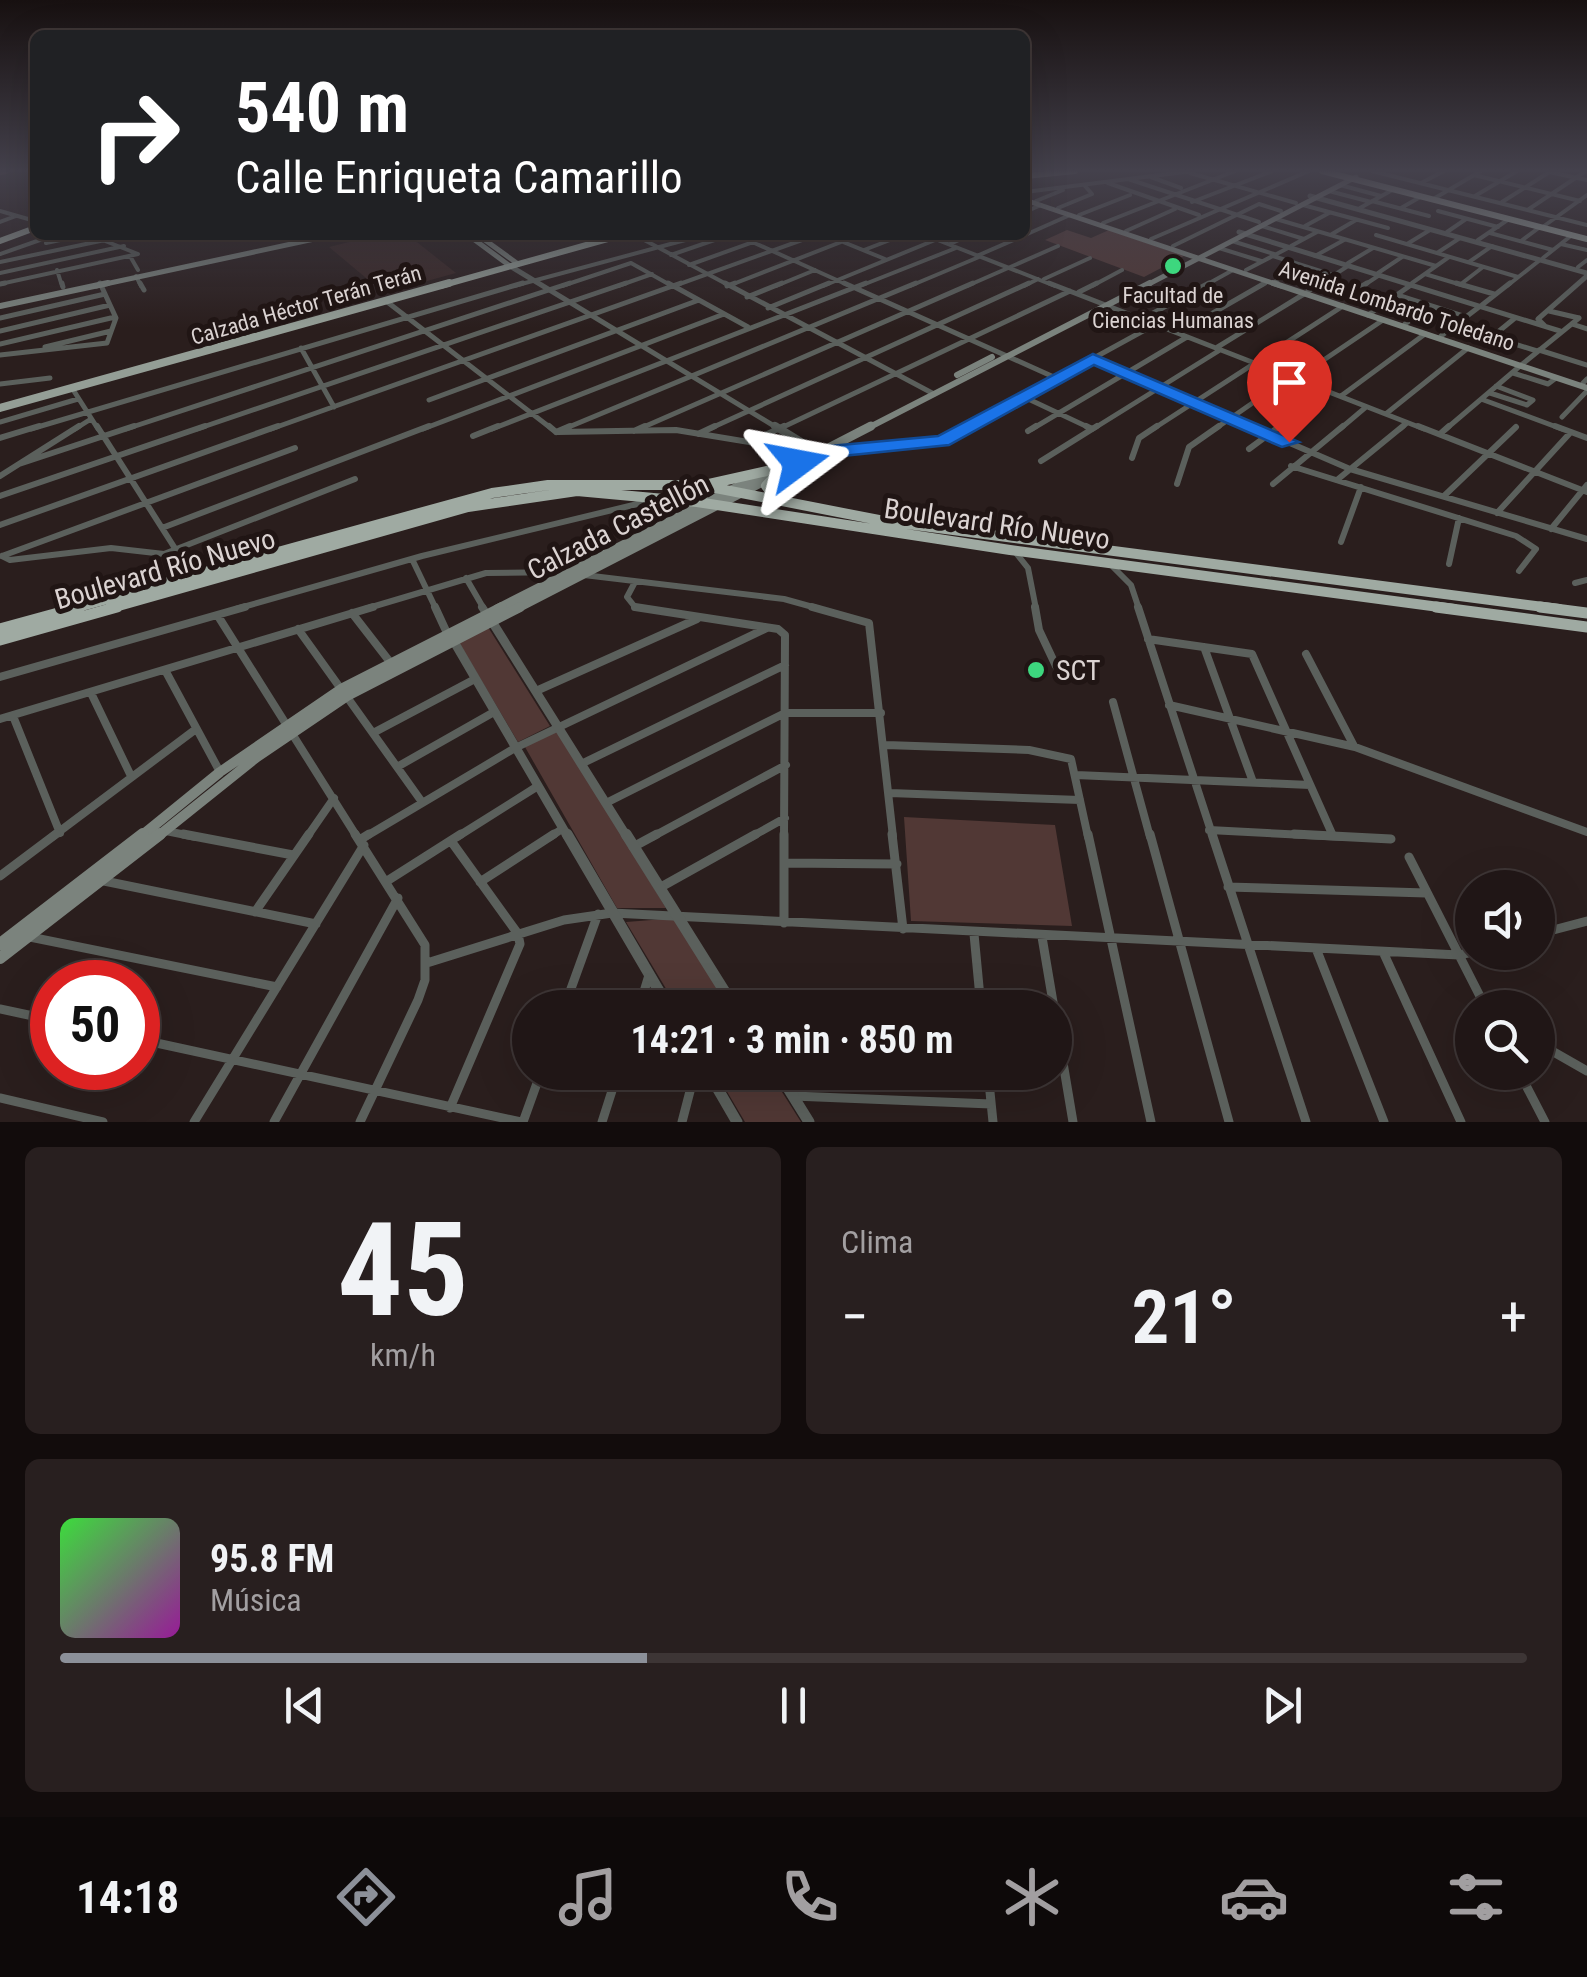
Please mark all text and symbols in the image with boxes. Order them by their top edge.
text: 540 m [235,67,409,149]
icon: right [70,70,200,200]
text: Calle Enriqueta Camarillo [235,151,683,204]
marker: Facultad de Ciencias Humanas [1162,255,1184,277]
street label: Avenida Lombardo Toledano [1276,256,1518,356]
street label: Calzada Héctor Terán Terán [188,260,424,350]
place label: Facultad de Ciencias Humanas [1092,283,1254,333]
pin [1247,340,1332,443]
icon: arrive [1262,355,1317,410]
position arrow [746,411,850,515]
street label: Calzada Castellón [522,467,714,587]
street label: Boulevard Río Nuevo [882,492,1112,556]
street label: Boulevard Río Nuevo [51,522,279,616]
place label: SCT [1056,654,1101,687]
marker: SCT [1025,659,1047,681]
map controls [1455,870,1555,1090]
button: sound [1455,870,1555,970]
speed limit sign: 50 [30,960,160,1090]
button: search [1455,990,1555,1090]
text: 14:21 · 3 min · 850 m [631,1018,953,1062]
text: 45 [337,1194,469,1347]
text: Clima [841,1223,913,1261]
text: 21° [1132,1273,1237,1361]
text: − [841,1285,869,1349]
text: + [1500,1285,1527,1349]
text: km/h [370,1336,436,1374]
text: 95.8 FM [210,1537,334,1581]
text: Música [210,1581,302,1619]
icon: previous [277,1678,332,1733]
icon: pause [766,1678,821,1733]
icon: next [1255,1678,1310,1733]
icon: directions [331,1862,401,1932]
icon: music [553,1862,623,1932]
icon: phone [775,1862,845,1932]
icon: climate [997,1862,1067,1932]
icon: car [1219,1862,1289,1932]
icon: filters [1441,1862,1511,1932]
text: 14:18 [76,1871,179,1924]

